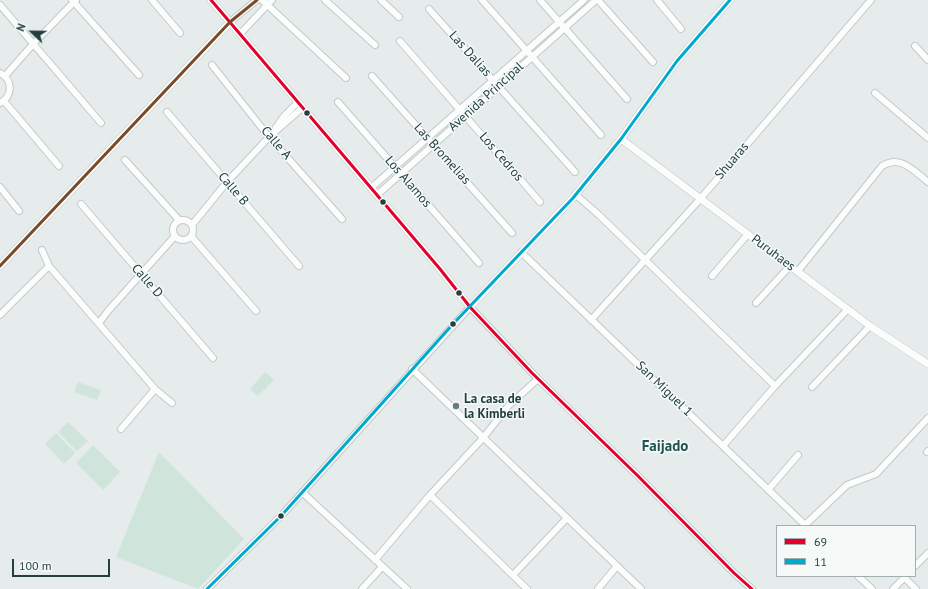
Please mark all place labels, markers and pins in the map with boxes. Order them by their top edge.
unlabelled marker [302,108,312,118]
unlabelled marker [378,197,388,207]
unlabelled marker [454,288,464,298]
unlabelled marker [448,319,458,329]
place label: La casa de la Kimberli [464,391,525,422]
marker: La casa de la Kimberli [451,401,461,411]
unlabelled marker [276,511,286,521]

